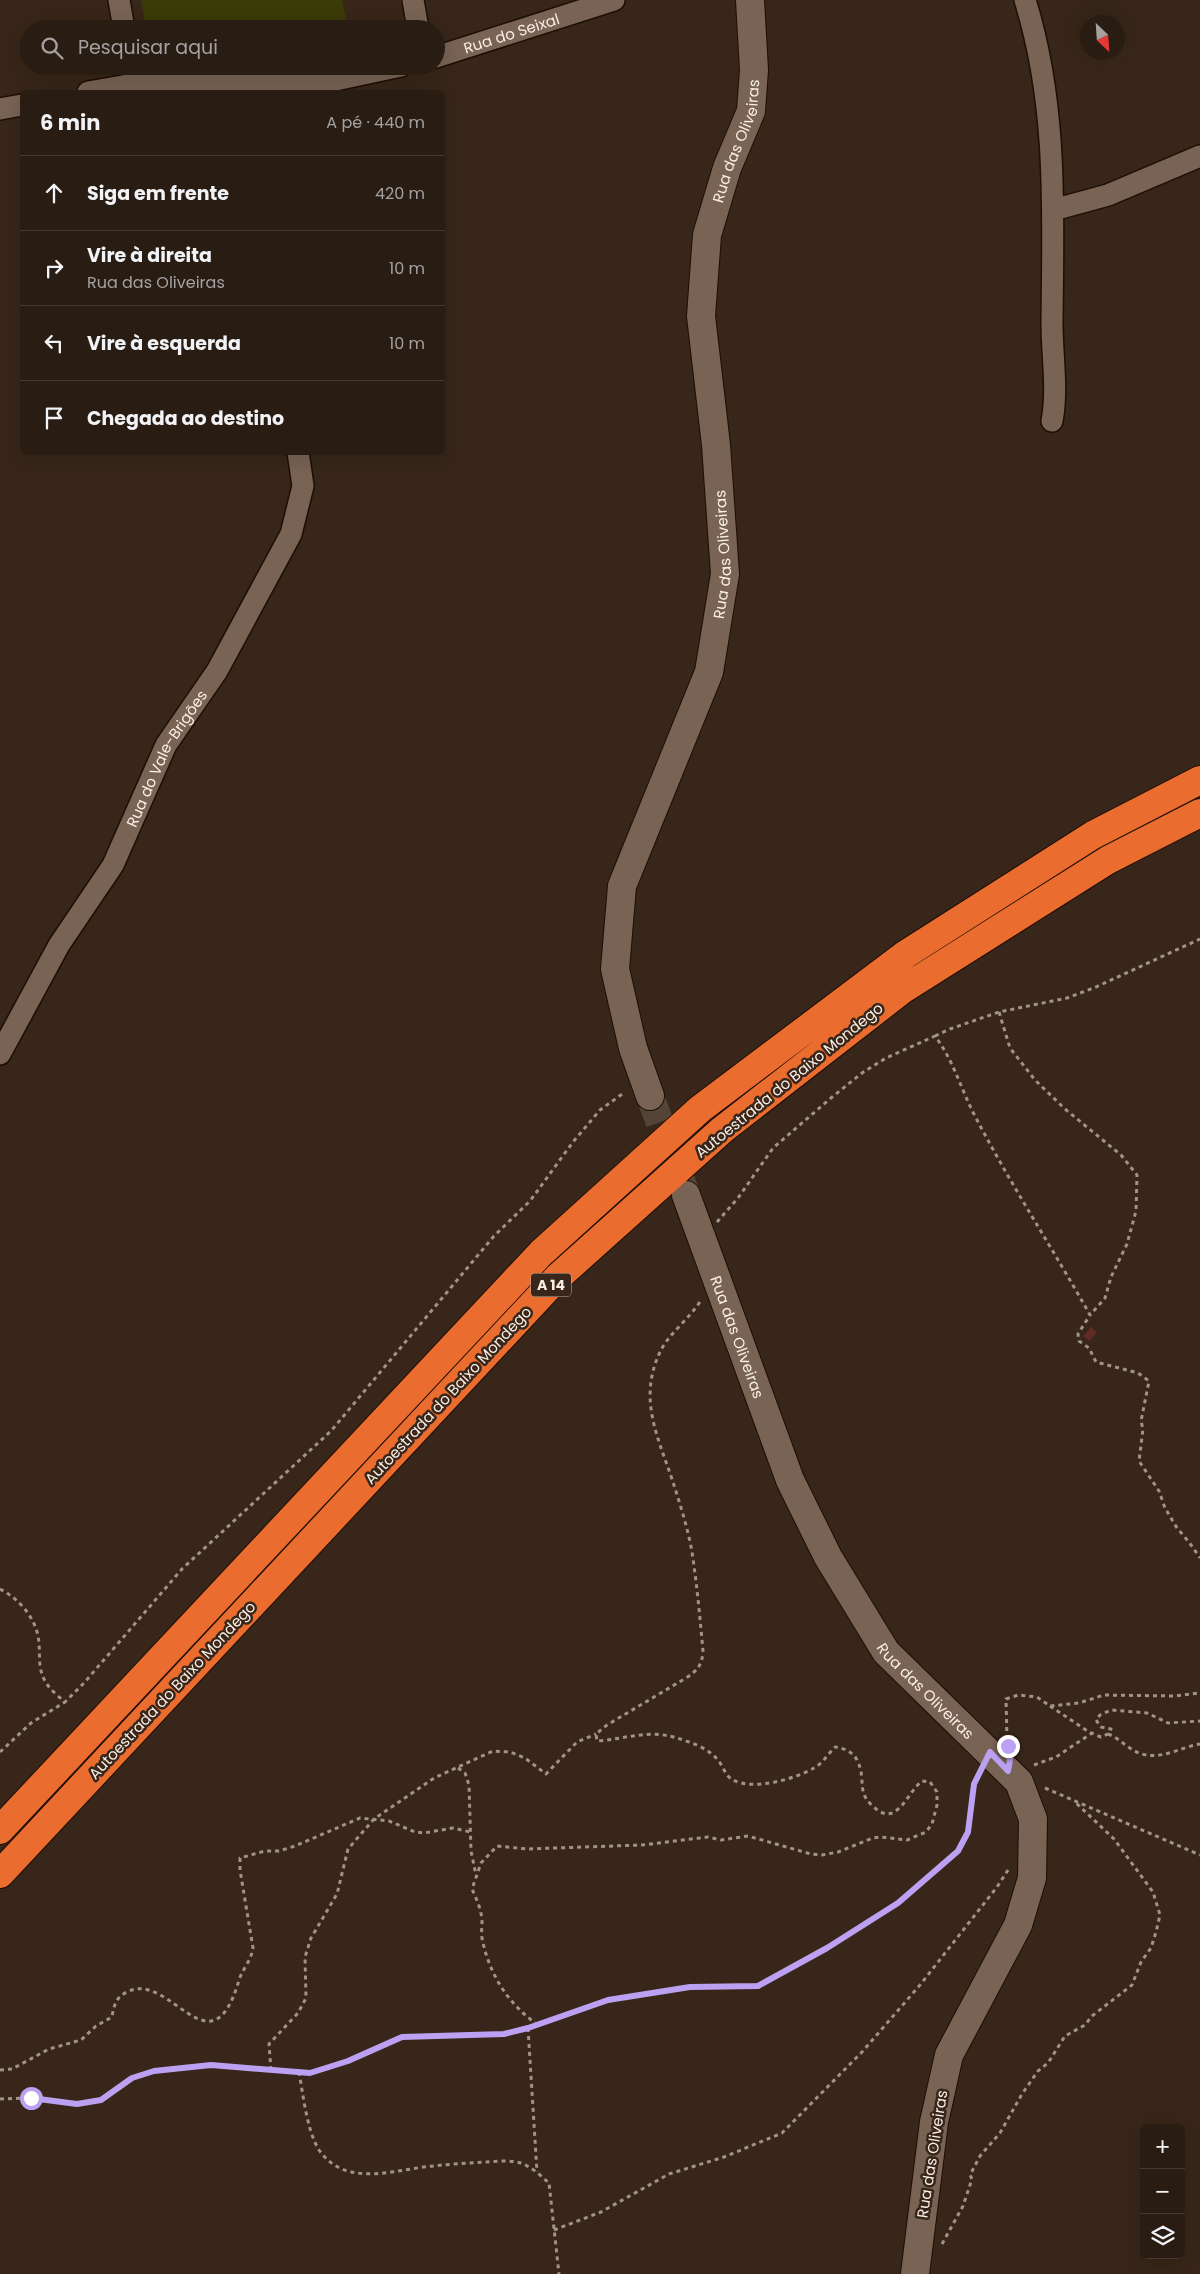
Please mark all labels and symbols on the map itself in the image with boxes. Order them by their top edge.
street label: Rua do Seixal [461,8,562,58]
north arrow [1080,15,1125,60]
street label: Rua das Oliveiras [707,78,764,205]
street label: Rua das Oliveiras [707,489,736,620]
street label: Rua do Vale-Brigões [121,685,212,830]
street label: Autoestrada do Baixo Mondego [691,998,887,1162]
street label: Rua das Oliveiras [706,1273,770,1401]
road number: A 14 [531,1274,571,1296]
street label: Autoestrada do Baixo Mondego [360,1301,536,1489]
street label: Autoestrada do Baixo Mondego [84,1596,260,1784]
street label: Rua das Oliveiras [872,1639,979,1744]
route end [997,1735,1020,1758]
route start [20,2087,43,2110]
street label: Rua das Oliveiras [912,2088,952,2219]

